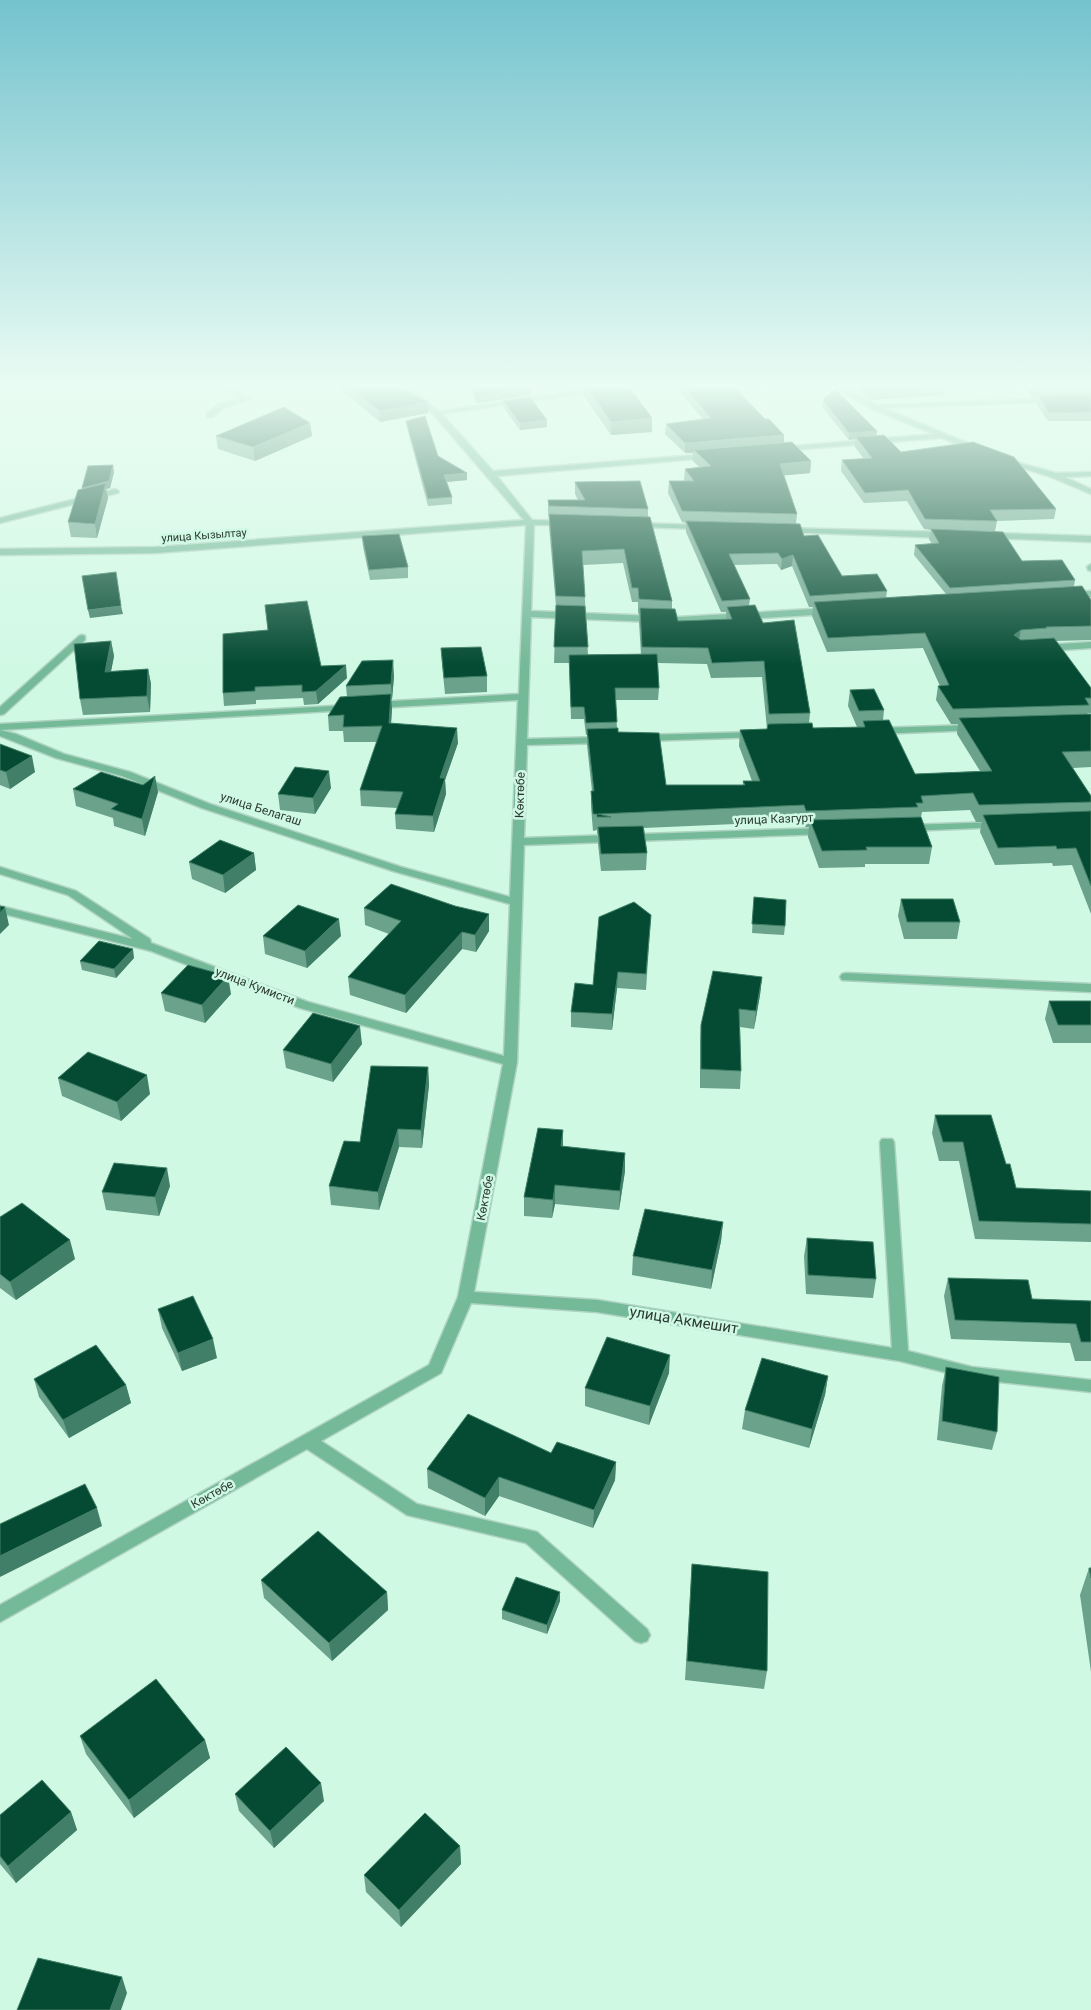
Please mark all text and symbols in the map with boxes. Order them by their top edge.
street label: улица Кызылтау [161,526,248,545]
street label: Көктөбе [512,772,528,818]
street label: улица Белагаш [219,789,303,829]
street label: улица Казгурт [734,811,814,827]
street label: улица Кумисти [213,964,297,1008]
street label: Көктөбе [474,1174,496,1222]
street label: улица Акмешит [628,1303,740,1337]
street label: Көктөбе [188,1477,236,1511]

